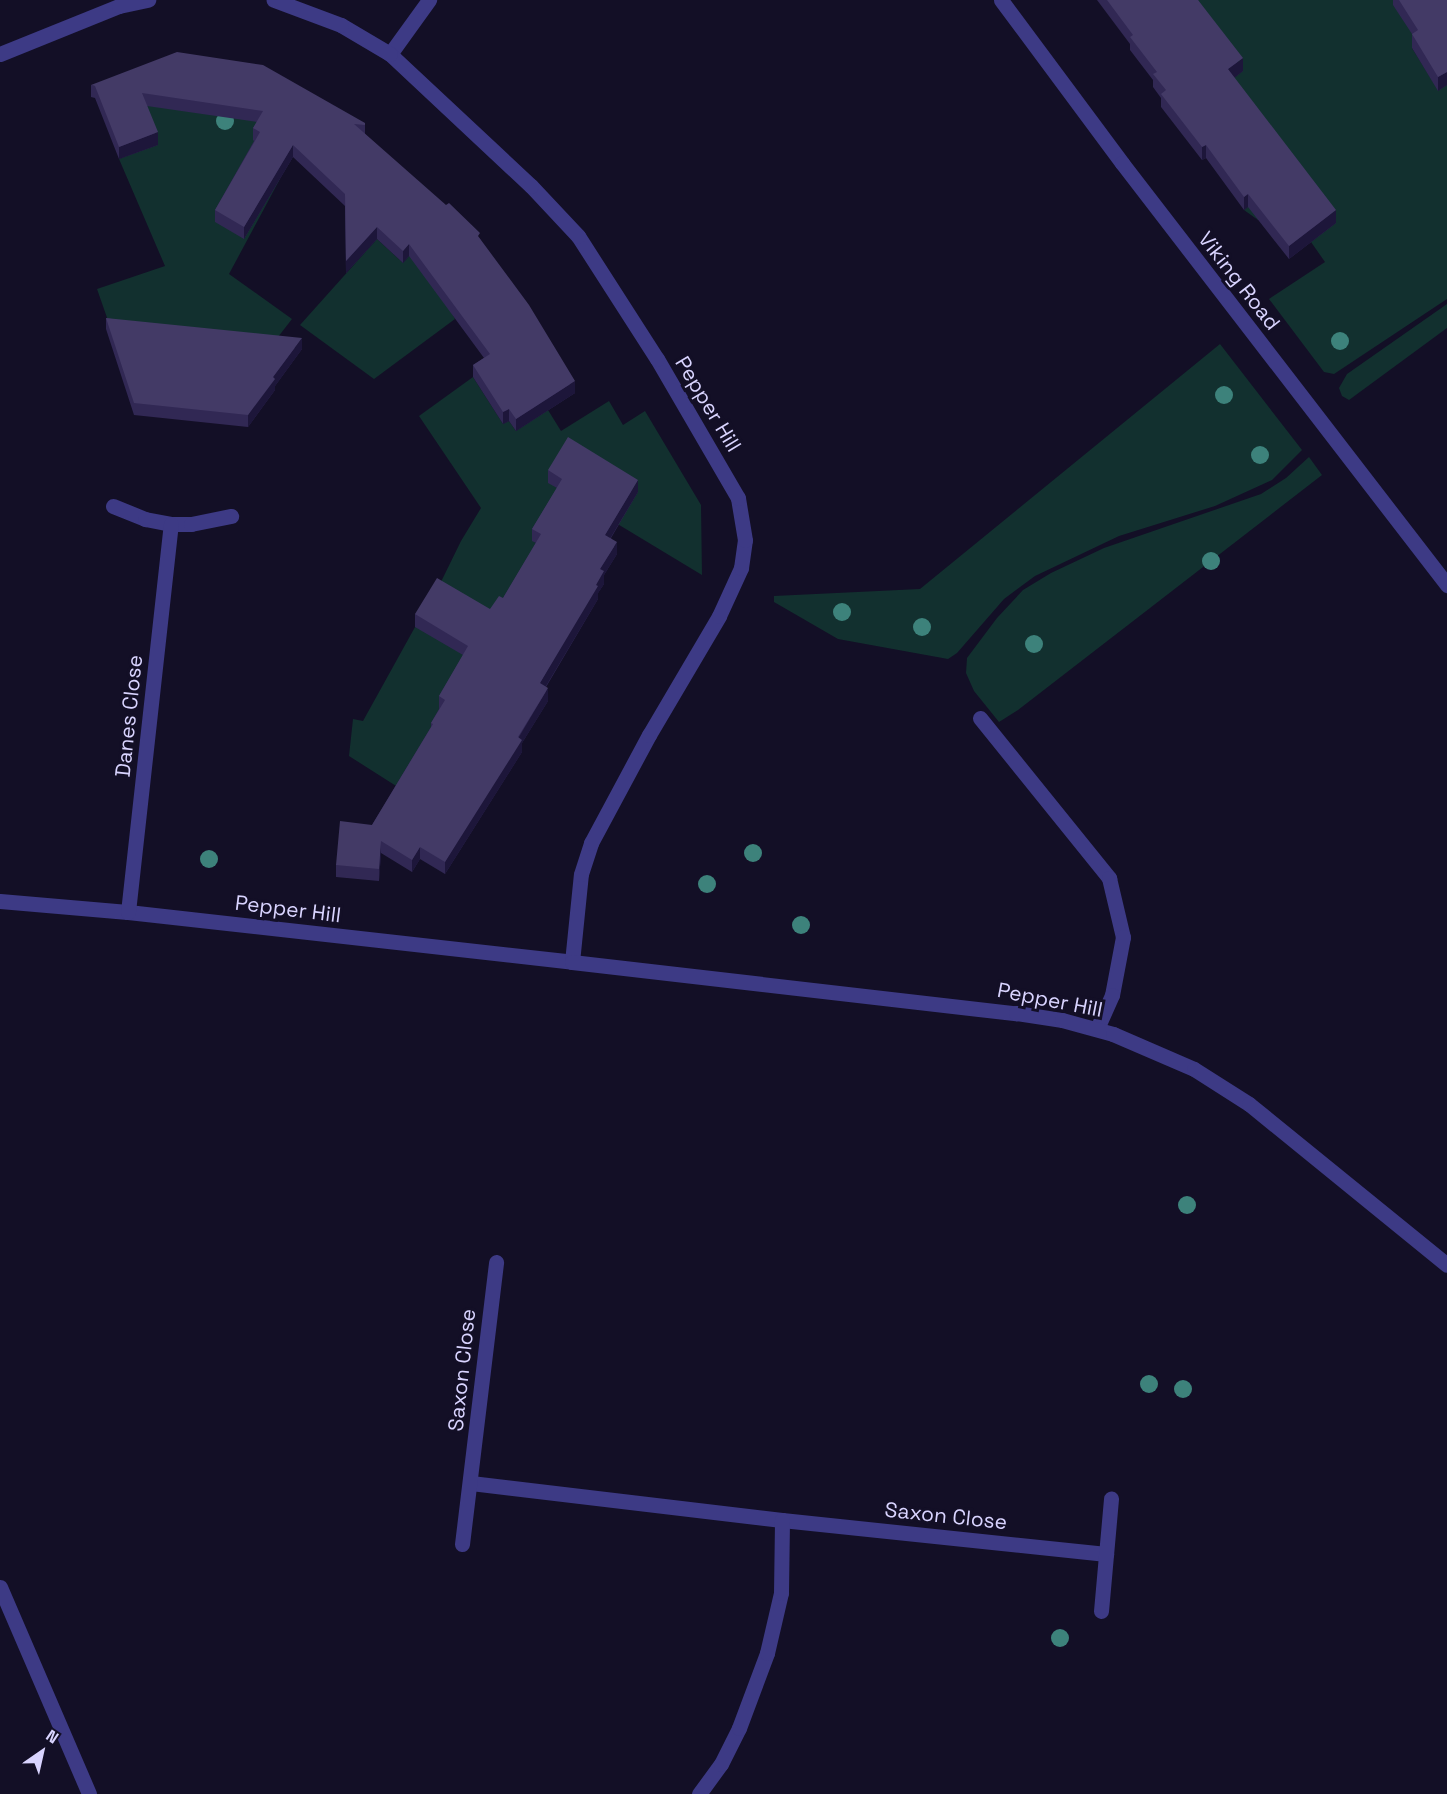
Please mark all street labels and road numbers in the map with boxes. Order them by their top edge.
street label: Viking Road [1193,227,1285,335]
street label: Pepper Hill [670,352,746,456]
street label: Danes Close [110,654,148,778]
street label: Pepper Hill [234,890,342,928]
street label: Pepper Hill [995,977,1105,1023]
street label: Saxon Close [443,1307,481,1433]
street label: Saxon Close [883,1497,1009,1535]

